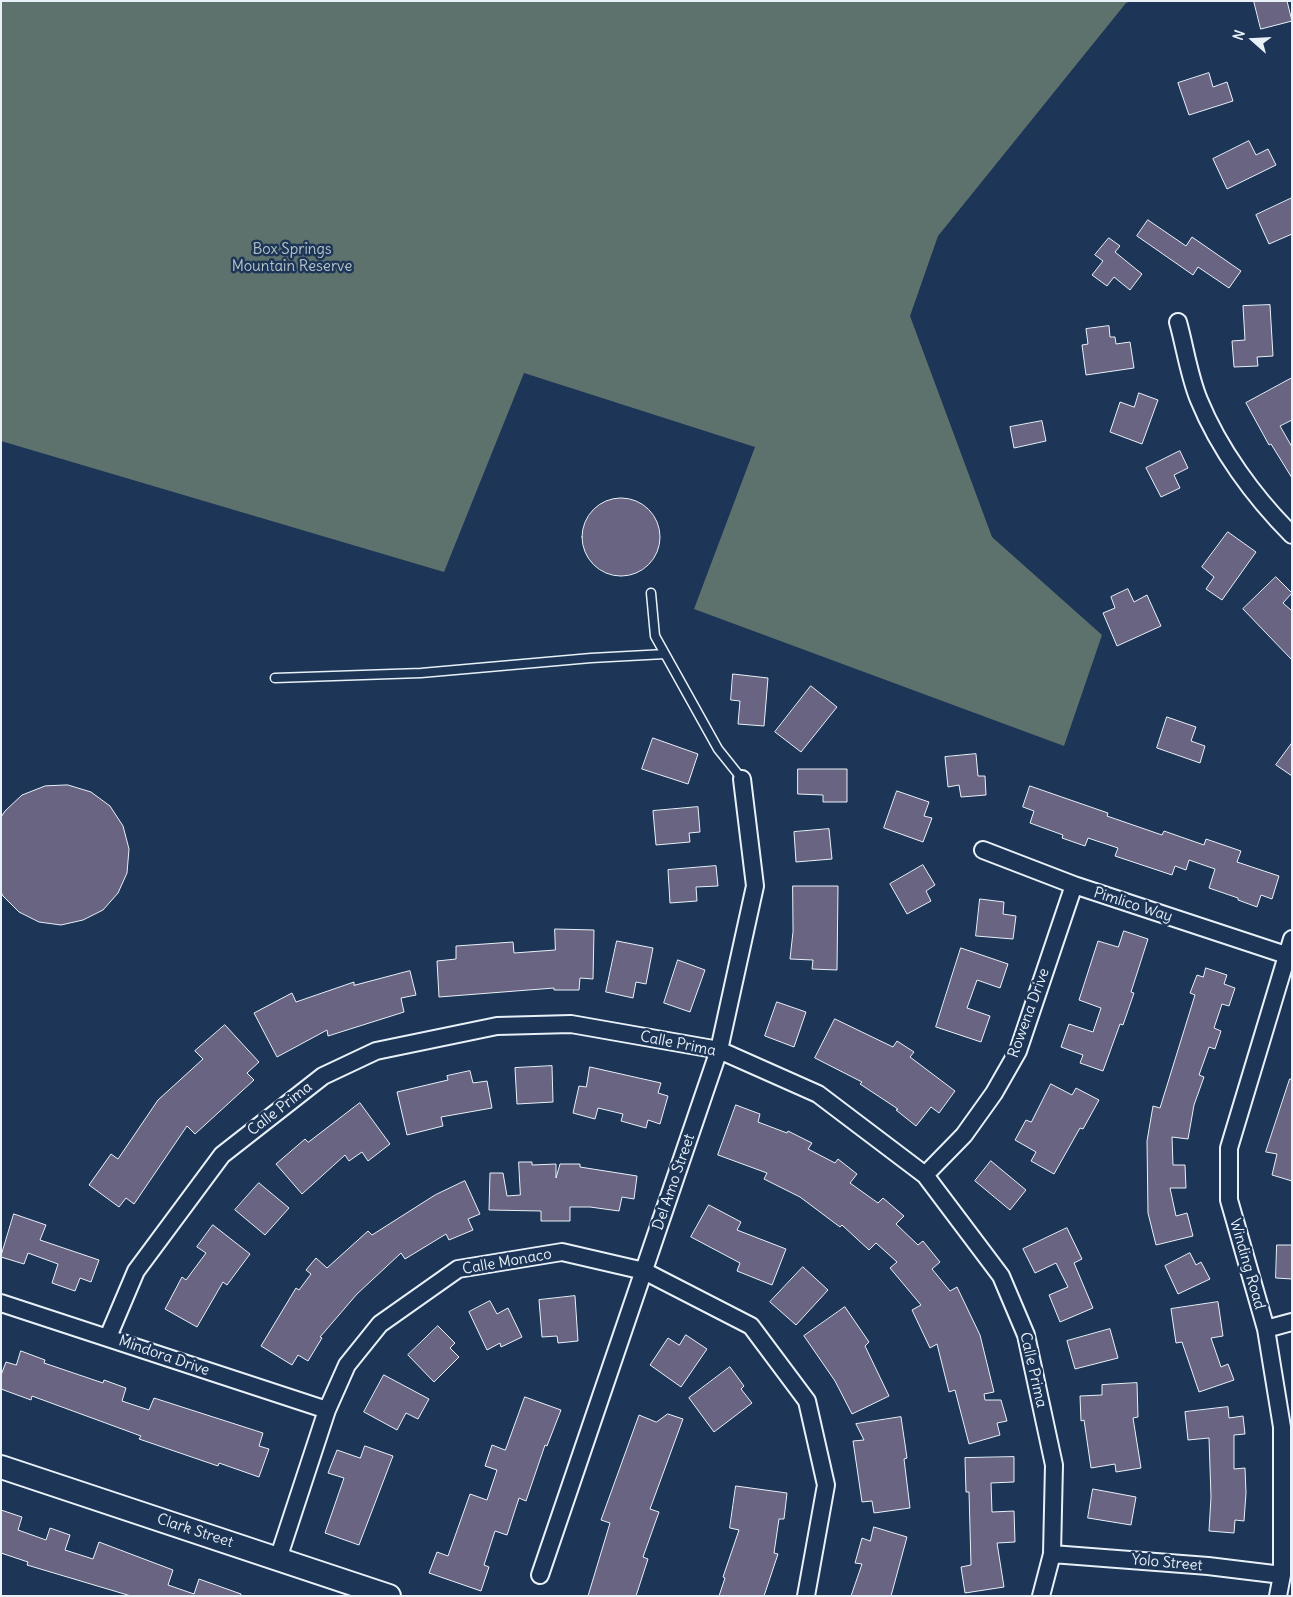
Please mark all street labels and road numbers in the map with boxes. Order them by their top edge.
street label: Pimlico Way [1091,884,1175,926]
street label: Rowena Drive [1004,966,1054,1060]
street label: Calle Prima [639,1028,717,1060]
street label: Calle Prima [244,1078,316,1140]
street label: Del Amo Street [649,1132,699,1232]
street label: Winding Road [1225,1217,1269,1311]
street label: Calle Monaco [461,1245,553,1279]
street label: Calle Prima [1016,1331,1050,1409]
street label: Mindora Drive [116,1332,212,1380]
street label: Clark Street [155,1510,235,1552]
street label: Yolo Street [1131,1551,1203,1575]

